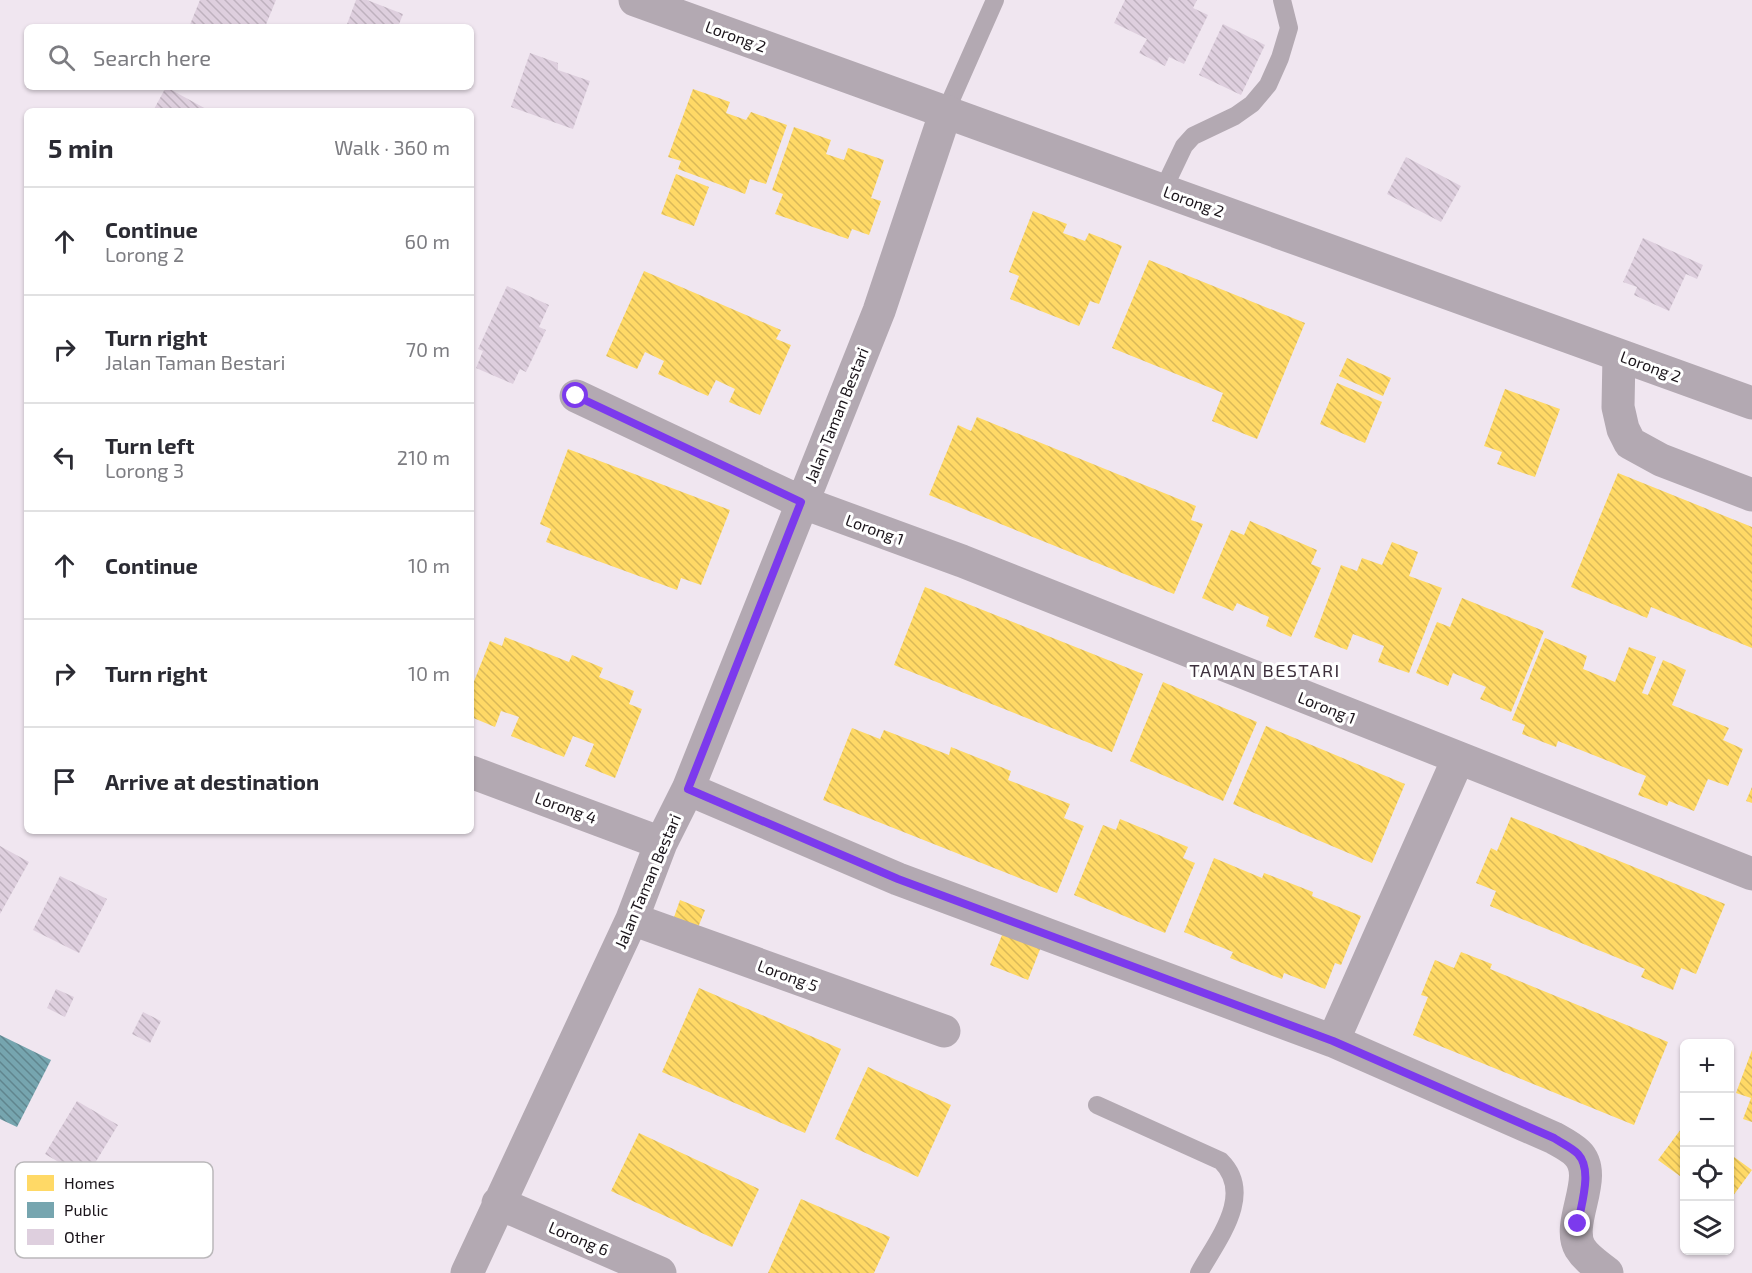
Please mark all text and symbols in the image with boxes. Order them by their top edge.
street label: Lorong 2 [703,16,769,56]
search box [24,24,474,90]
icon: search [45,41,78,74]
text: Search here [93,44,211,70]
text: 5 min [48,132,114,163]
text: Walk · 360 m [334,135,450,159]
street label: Lorong 2 [1161,181,1227,221]
text: Continue [105,216,198,242]
icon: ahead [48,225,81,258]
text: 60 m [405,229,450,253]
text: Lorong 2 [105,242,184,266]
text: Turn right [105,324,207,350]
icon: right [48,333,81,366]
text: 70 m [406,337,450,361]
street label: Jalan Taman Bestari [800,344,872,486]
street label: Lorong 2 [1618,346,1684,386]
text: Jalan Taman Bestari [105,350,286,374]
route start [562,382,588,408]
text: Turn left [105,432,194,458]
icon: left [48,441,81,474]
text: 210 m [397,445,450,469]
text: Lorong 3 [105,458,184,482]
street label: Lorong 1 [843,510,907,548]
icon: ahead [48,549,81,582]
text: Continue [105,552,198,578]
text: 10 m [408,553,450,577]
icon: right [48,657,81,690]
district label: TAMAN BESTARI [1189,659,1341,681]
text: Turn right [105,660,207,686]
text: 10 m [408,661,450,685]
street label: Lorong 1 [1295,687,1359,727]
icon: arrive [48,765,81,798]
text: Arrive at destination [105,768,319,794]
street label: Lorong 4 [533,787,600,827]
street label: Jalan Taman Bestari [610,811,684,951]
street label: Lorong 5 [755,955,821,995]
map controls [1680,1039,1734,1255]
button: + [1680,1039,1734,1093]
button: − [1680,1093,1734,1147]
button: locate [1680,1147,1734,1201]
legend [15,1162,213,1258]
text: Homes [64,1173,115,1192]
text: Public [64,1200,108,1219]
button: layers [1680,1201,1734,1255]
route end [1564,1210,1590,1236]
street label: Lorong 6 [546,1217,612,1259]
text: Other [64,1227,106,1246]

